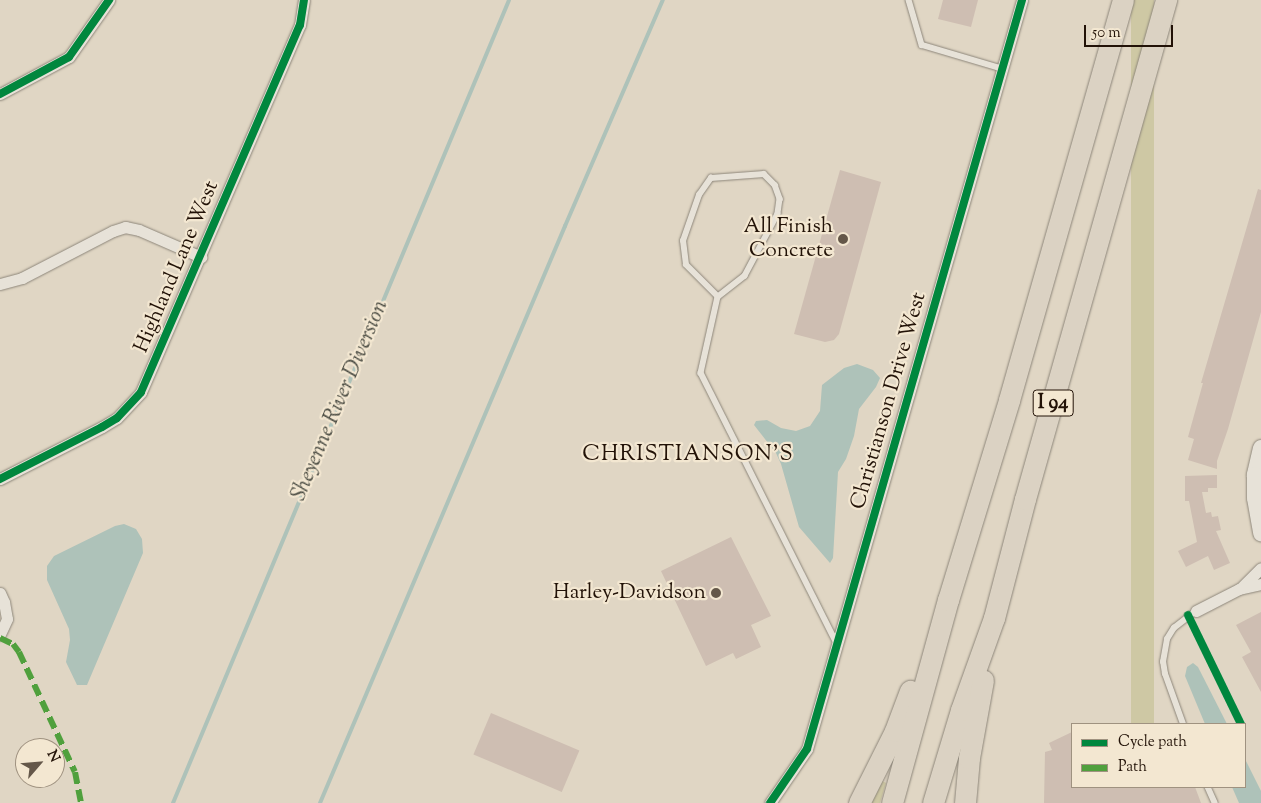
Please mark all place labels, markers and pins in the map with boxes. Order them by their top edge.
place label: All Finish Concrete [744,214,833,264]
marker: All Finish Concrete [837,233,849,245]
place label: Harley-Davidson [553,580,706,606]
marker: Harley-Davidson [710,587,722,599]

